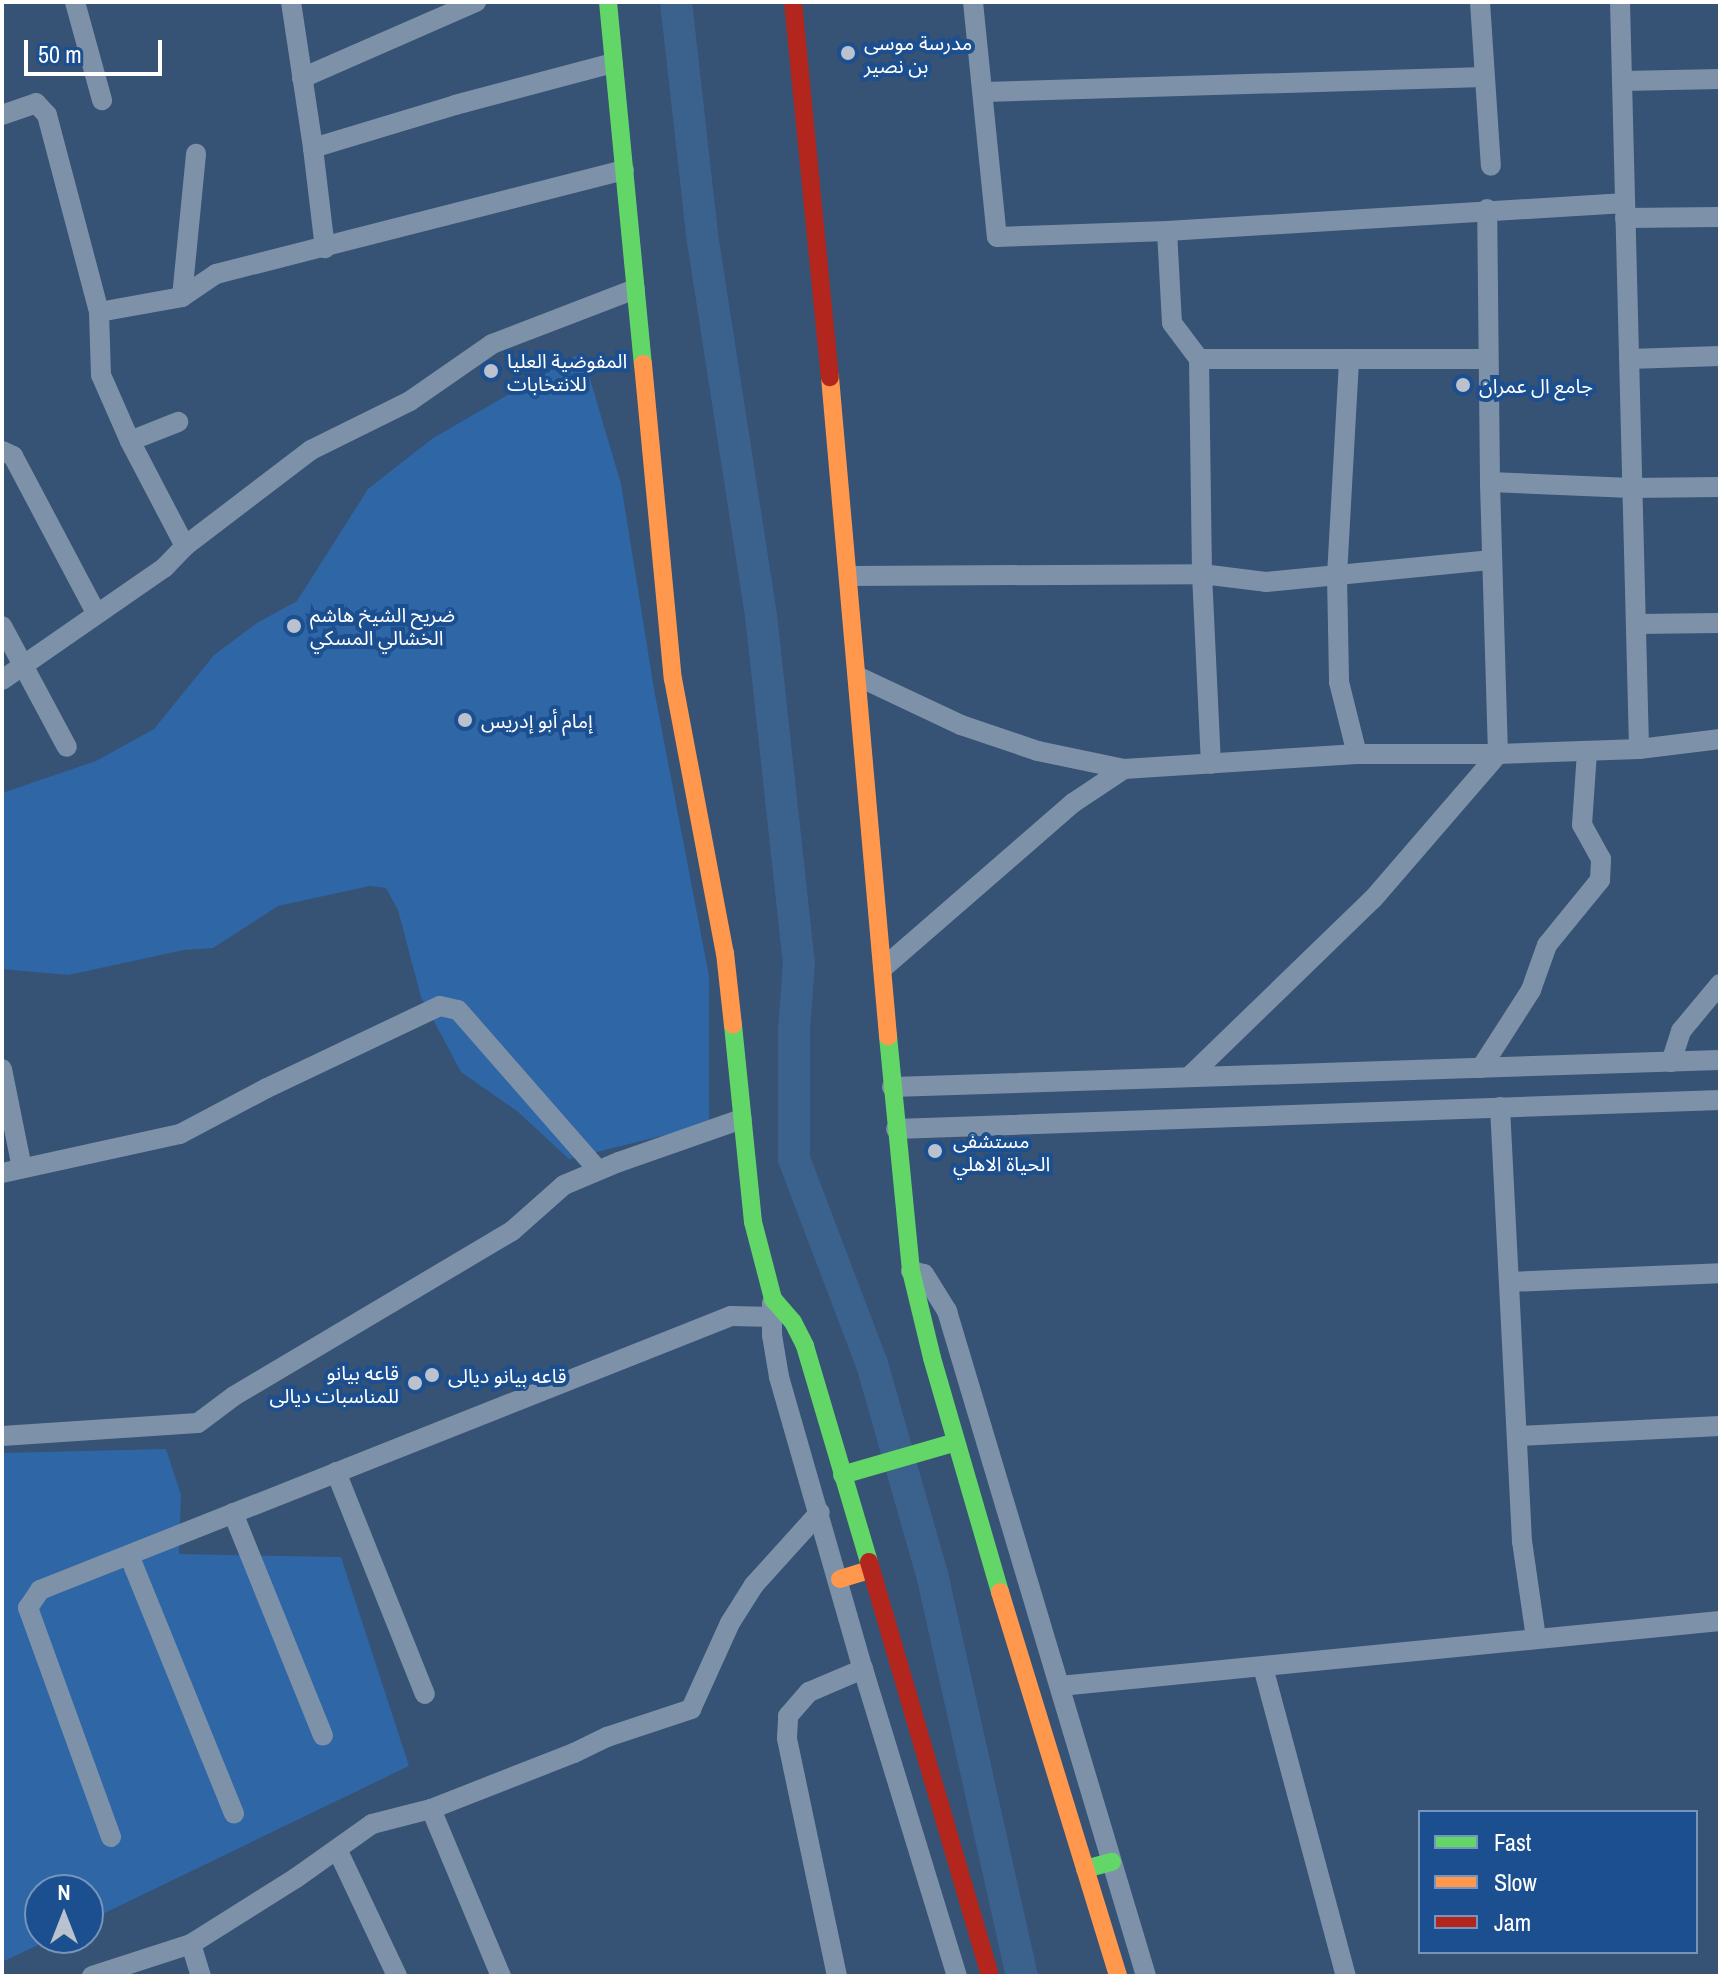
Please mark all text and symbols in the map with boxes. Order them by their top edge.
scale bar [28,24,166,74]
place label: مدرسة موسى بن نصير [864,30,972,77]
text: 50 m [38,38,82,70]
marker: مدرسة موسى بن نصير [839,44,857,62]
place label: المفوضية العليا للانتخابات [507,348,627,395]
marker: المفوضية العليا للانتخابات [482,362,500,380]
place label: جامع ال عمران [1479,373,1593,397]
marker: جامع ال عمران [1454,376,1472,394]
place label: ضريح الشيخ هاشم الخشالي المسكي [310,602,455,649]
marker: ضريح الشيخ هاشم الخشالي المسكي [285,617,303,635]
place label: إمام أبو إدريس [481,708,593,732]
marker: إمام أبو إدريس [456,711,474,729]
place label: مستشفى الحياة الاهلي [953,1128,1050,1175]
marker: مستشفى الحياة الاهلي [924,1140,946,1162]
place label: قاعه بيانو للمناسبات ديالى [270,1360,399,1407]
place label: قاعه بيانو ديالى [448,1363,566,1387]
marker: قاعه بيانو ديالى [423,1366,441,1384]
marker: قاعه بيانو للمناسبات ديالى [406,1374,424,1392]
legend [1418,1810,1698,1954]
text: Fast [1494,1826,1531,1858]
text: Slow [1494,1866,1537,1898]
north arrow [24,1874,104,1954]
text: N [57,1877,71,1907]
text: Jam [1494,1906,1531,1938]

